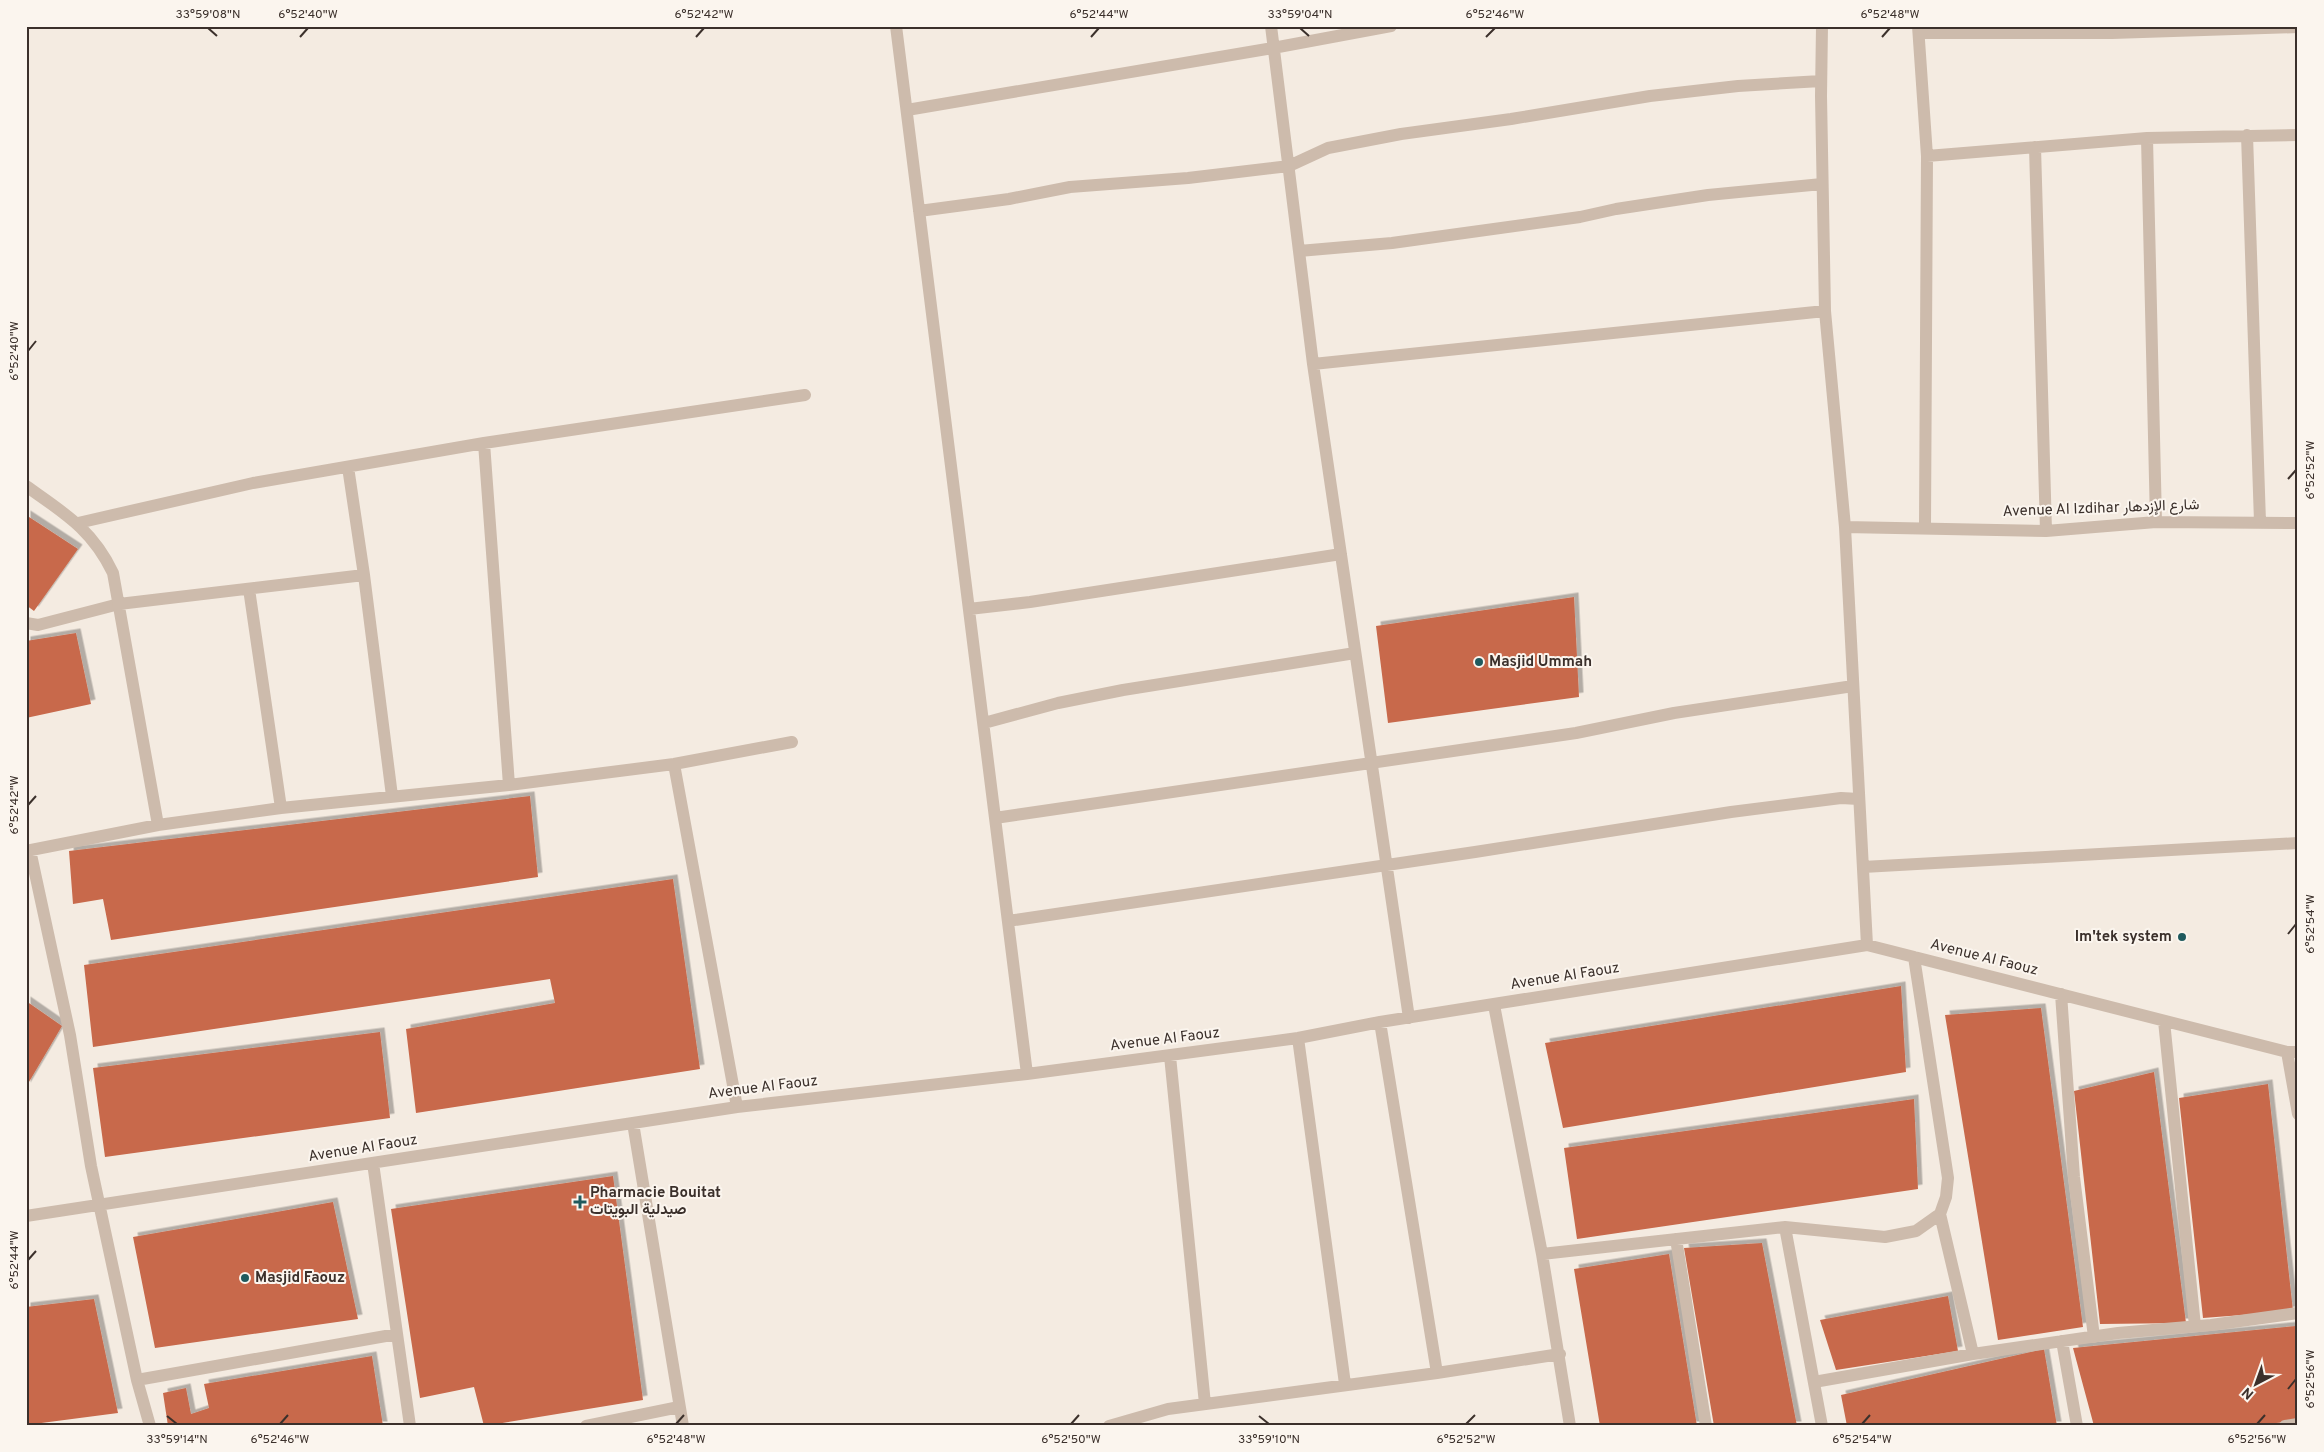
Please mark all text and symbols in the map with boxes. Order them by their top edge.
text: 33°59'08"N [176,7,240,23]
text: 6°52'40"W [278,7,338,23]
text: 6°52'42"W [674,7,734,23]
text: 6°52'44"W [1069,7,1129,23]
text: 33°59'04"N [1268,7,1332,23]
text: 6°52'46"W [1466,7,1524,23]
text: 6°52'48"W [1860,7,1920,23]
text: 6°52'40"W [7,321,23,381]
text: 6°52'52"W [2303,440,2319,500]
street label: Avenue Al Izdihar شارع الإزدهار [2002,496,2200,522]
place label: Masjid Ummah [1489,653,1592,672]
marker: Masjid Ummah [1473,656,1485,668]
text: 6°52'42"W [7,775,23,835]
text: 6°52'54"W [2303,894,2319,954]
place label: Im'tek system [2075,928,2172,947]
marker: Im'tek system [2176,931,2188,943]
street label: Avenue Al Faouz [1928,935,2040,981]
street label: Avenue Al Faouz [1509,959,1621,995]
street label: Avenue Al Faouz [1109,1024,1221,1056]
street label: Avenue Al Faouz [707,1072,819,1104]
street label: Avenue Al Faouz [307,1131,419,1167]
place label: Pharmacie Bouitat صيدلية البويتات [590,1184,721,1220]
marker: Pharmacie Bouitat صيدلية البويتات [574,1196,586,1208]
text: 6°52'44"W [7,1230,23,1290]
place label: Masjid Faouz [255,1269,345,1288]
marker: Masjid Faouz [239,1272,251,1284]
text: 6°52'56"W [2303,1350,2319,1408]
north arrow [2232,1360,2282,1410]
text: N [2239,1383,2258,1402]
text: 33°59'14"N [146,1432,208,1448]
text: 6°52'46"W [251,1432,309,1448]
text: 6°52'48"W [646,1432,706,1448]
text: 6°52'50"W [1041,1432,1101,1448]
text: 33°59'10"N [1238,1432,1300,1448]
text: 6°52'52"W [1436,1432,1496,1448]
text: 6°52'54"W [1832,1432,1892,1448]
text: 6°52'56"W [2228,1432,2286,1448]

